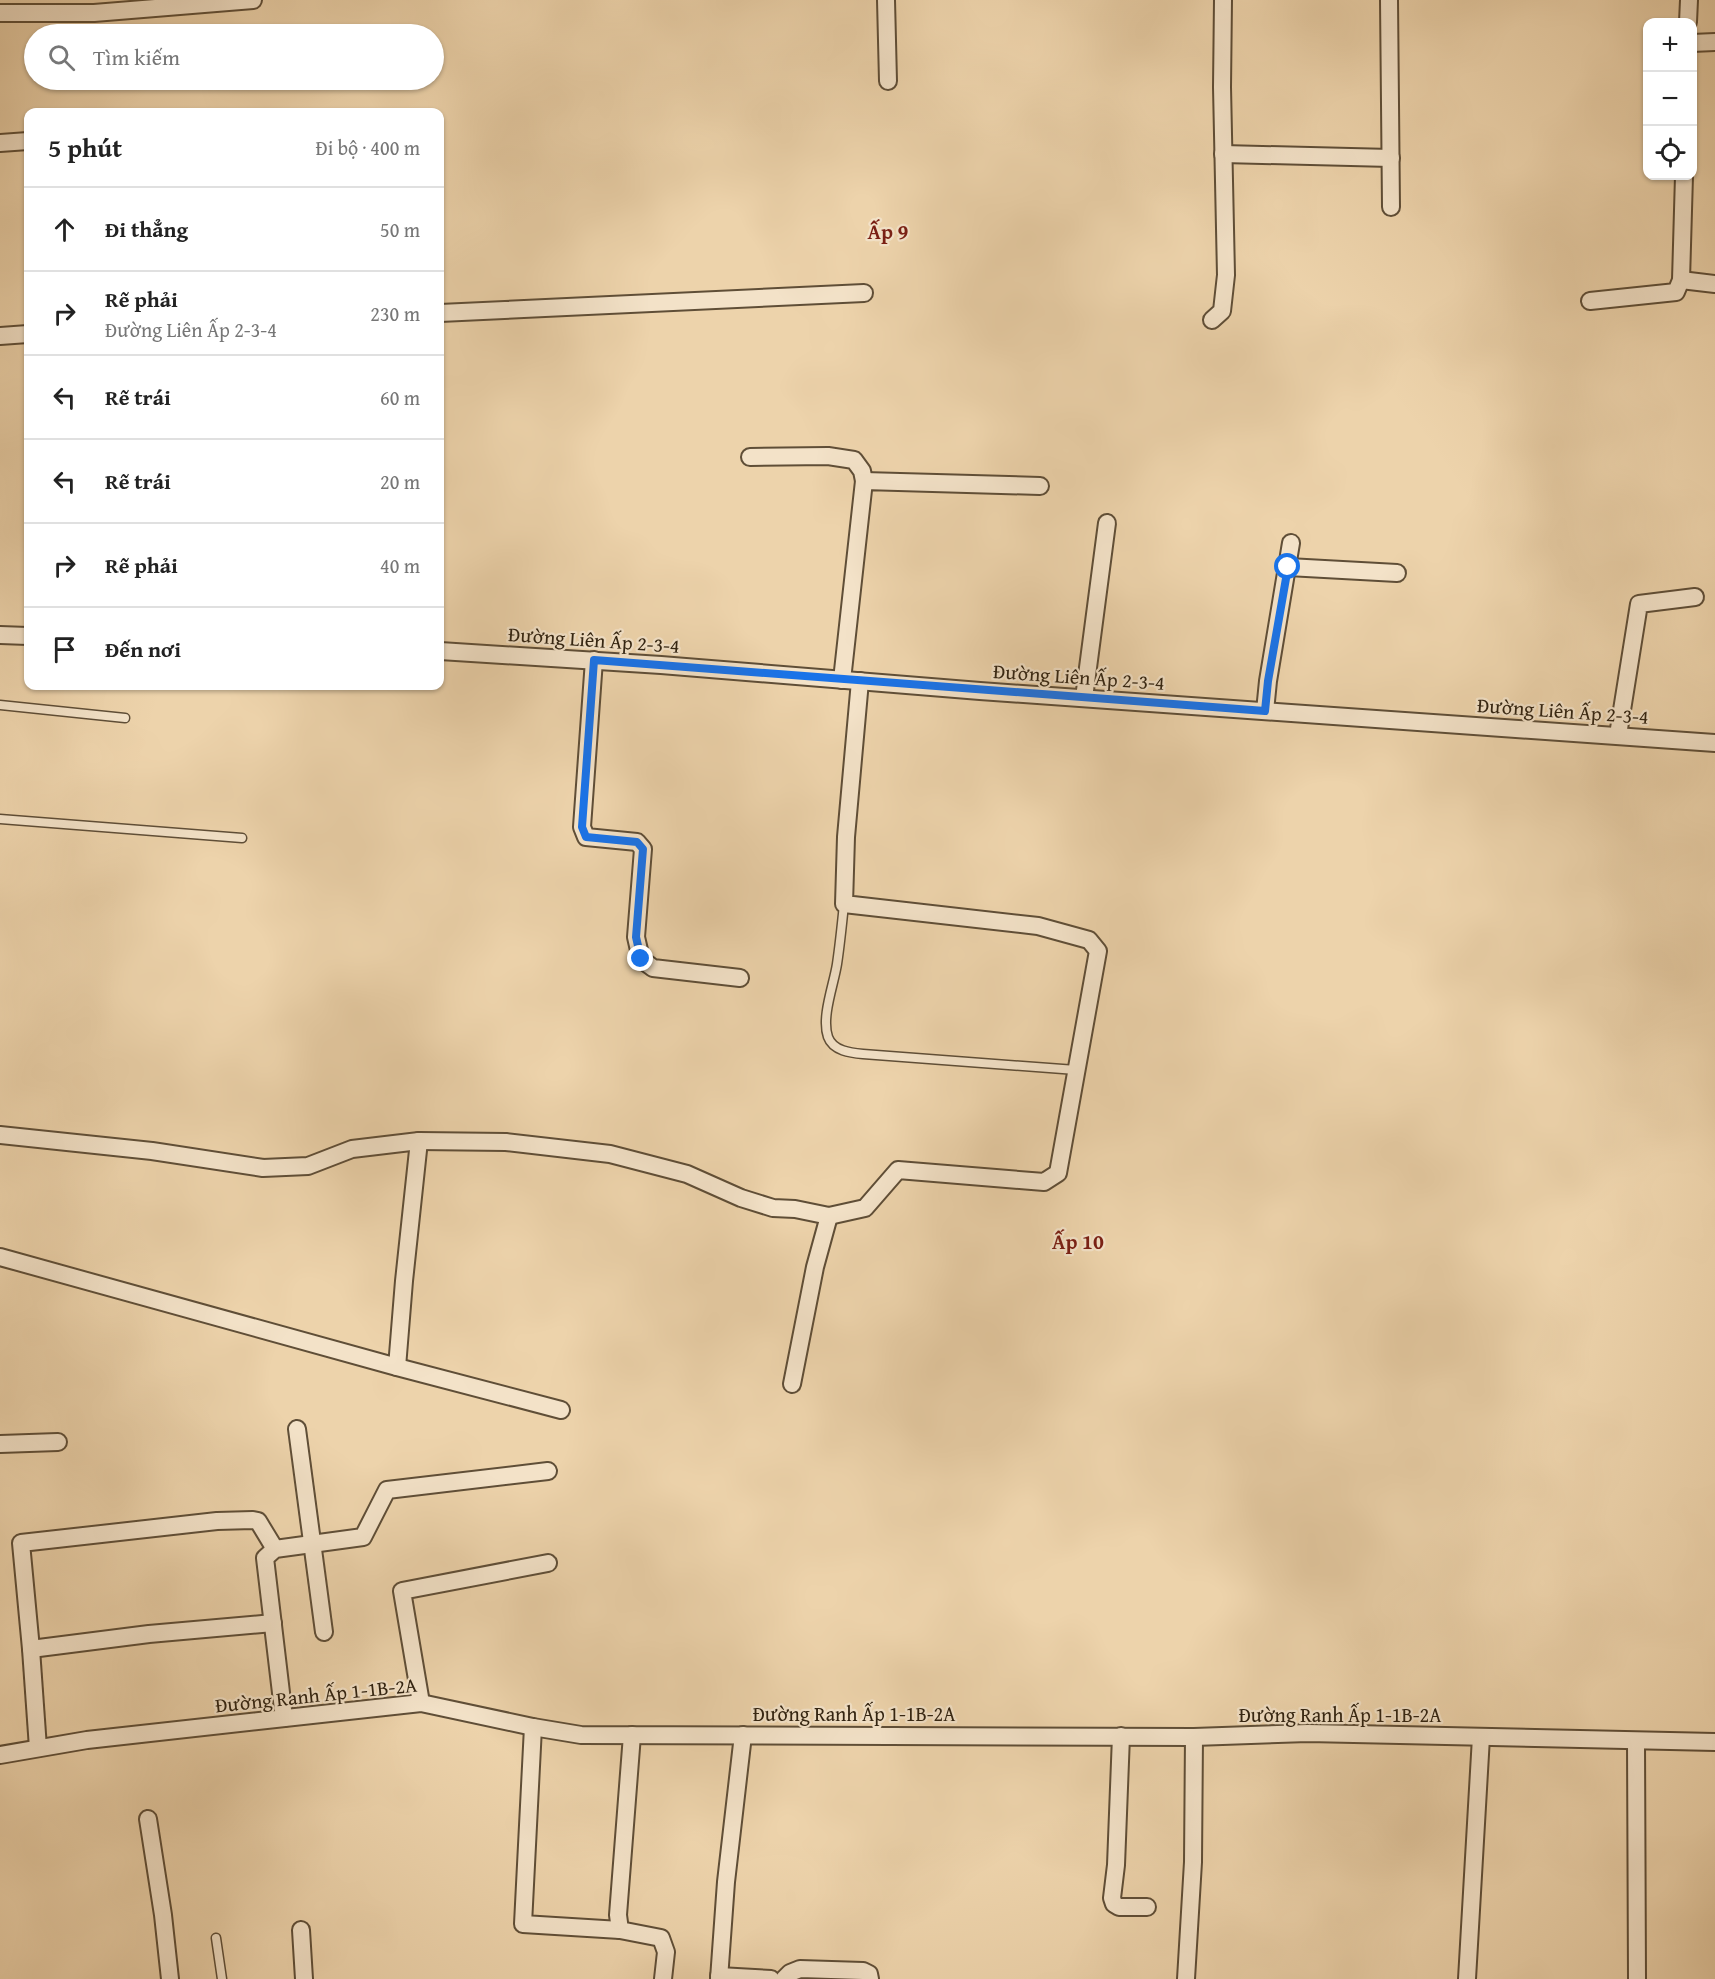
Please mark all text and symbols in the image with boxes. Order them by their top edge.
map controls [1643,18,1697,180]
button: + [1643,18,1697,72]
search box [24,24,444,90]
icon: search [45,41,78,74]
text: Tìm kiếm [93,41,180,73]
button: − [1643,72,1697,126]
button: locate [1643,126,1697,180]
text: 5 phút [48,128,122,167]
text: Đi bộ · 400 m [316,133,420,162]
icon: ahead [48,213,81,246]
text: Đi thẳng [105,213,188,245]
text: 50 m [380,215,420,244]
district label: Ấp 9 [868,216,909,247]
text: Rẽ phải [105,283,178,315]
icon: right [48,297,81,330]
text: 230 m [370,299,420,328]
text: Đường Liên Ấp 2-3-4 [105,315,277,344]
icon: left [48,381,81,414]
text: Rẽ trái [105,381,171,413]
text: 60 m [380,383,420,412]
icon: left [48,465,81,498]
text: Rẽ trái [105,465,171,497]
text: 20 m [380,467,420,496]
icon: right [48,549,81,582]
text: Rẽ phải [105,549,178,581]
text: 40 m [380,551,420,580]
route start [1274,553,1300,579]
street label: Đường Liên Ấp 2-3-4 [507,619,681,660]
icon: arrive [48,633,81,666]
text: Đến nơi [105,633,181,665]
street label: Đường Liên Ấp 2-3-4 [992,656,1166,697]
street label: Đường Liên Ấp 2-3-4 [1476,690,1650,731]
route end [627,945,653,971]
district label: Ấp 10 [1052,1226,1104,1257]
street label: Đường Ranh Ấp 1-1B-2A [214,1669,418,1720]
street label: Đường Ranh Ấp 1-1B-2A [753,1699,955,1728]
street label: Đường Ranh Ấp 1-1B-2A [1239,1700,1441,1729]

